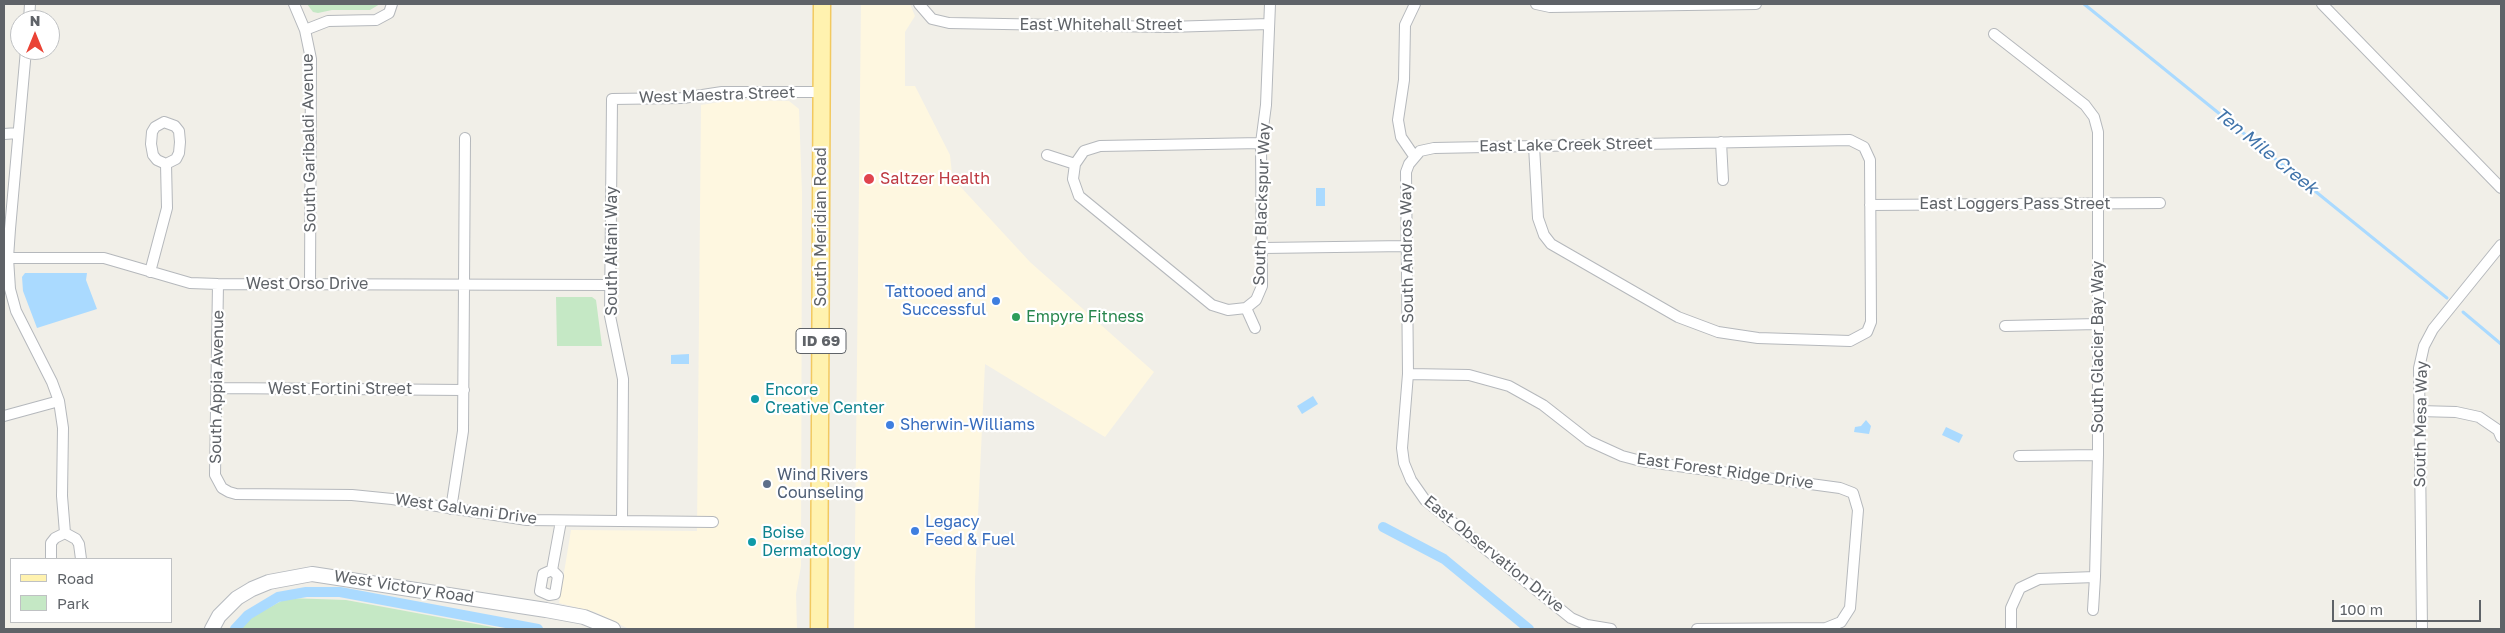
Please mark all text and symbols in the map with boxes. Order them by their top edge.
north arrow [10,10,60,60]
text: N [30,12,40,29]
street label: East Whitehall Street [1019,15,1183,35]
street label: South Garibaldi Avenue [298,53,320,233]
street label: West Maestra Street [639,83,795,107]
water label: Ten Mile Creek [2210,103,2322,199]
street label: South Blackspur Way [1250,122,1274,286]
street label: East Lake Creek Street [1479,134,1653,156]
street label: South Meridian Road [811,147,831,307]
place label: Saltzer Health [880,169,990,189]
marker: Saltzer Health [862,172,876,186]
street label: South Andros Way [1396,182,1418,324]
street label: South Alfani Way [602,186,622,316]
street label: East Loggers Pass Street [1919,194,2111,214]
street label: South Glacier Bay Way [2088,261,2108,433]
street label: West Orso Drive [246,274,368,294]
place label: Tattooed and Successful [885,282,986,320]
marker: Tattooed and Successful [990,295,1002,307]
place label: Empyre Fitness [1026,307,1144,327]
street label: South Appia Avenue [206,310,228,464]
marker: Empyre Fitness [1010,311,1022,323]
road number: ID 69 [796,328,846,354]
street label: South Mesa Way [2410,360,2432,488]
street label: West Fortini Street [268,379,412,399]
place label: Encore Creative Center [765,380,884,418]
marker: Encore Creative Center [749,393,761,405]
place label: Sherwin-Williams [900,415,1035,435]
marker: Sherwin-Williams [884,419,896,431]
street label: East Forest Ridge Drive [1635,449,1815,493]
place label: Wind Rivers Counseling [777,465,868,503]
marker: Wind Rivers Counseling [761,478,773,490]
street label: West Galvani Drive [394,490,538,528]
street label: East Observation Drive [1420,492,1568,616]
place label: Legacy Feed & Fuel [925,512,1015,550]
place label: Boise Dermatology [762,523,861,561]
marker: Legacy Feed & Fuel [909,525,921,537]
marker: Boise Dermatology [746,536,758,548]
legend [10,558,172,623]
street label: West Victory Road [333,566,475,608]
text: Road [57,569,94,587]
scale bar [2335,590,2484,622]
text: Park [57,594,89,612]
text: 100 m [2340,600,2383,618]

